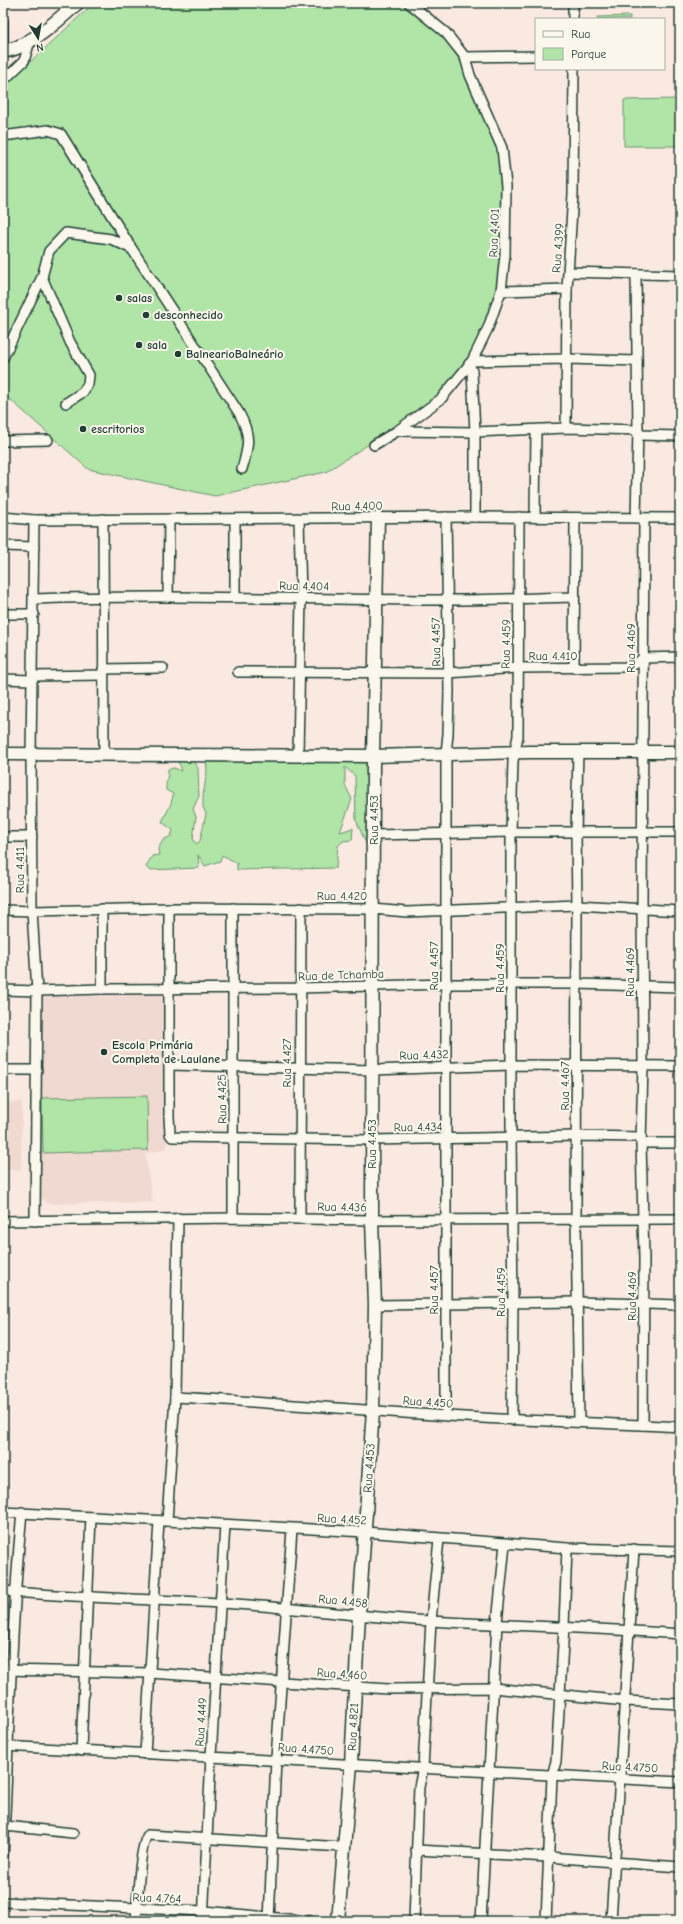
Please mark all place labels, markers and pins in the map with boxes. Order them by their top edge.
place label: salas [127,291,152,305]
marker: salas [114,293,124,303]
place label: desconhecido [154,308,223,322]
marker: desconhecido [141,310,151,320]
place label: sala [147,338,167,352]
marker: sala [134,340,144,350]
place label: BalnearioBalneário [186,347,283,361]
marker: BalnearioBalneário [173,349,183,359]
place label: escritorios [91,422,144,436]
marker: escritorios [78,424,88,434]
place label: Escola Primária Completa de Laulane [112,1038,220,1066]
marker: Escola Primária Completa de Laulane [99,1047,109,1057]

